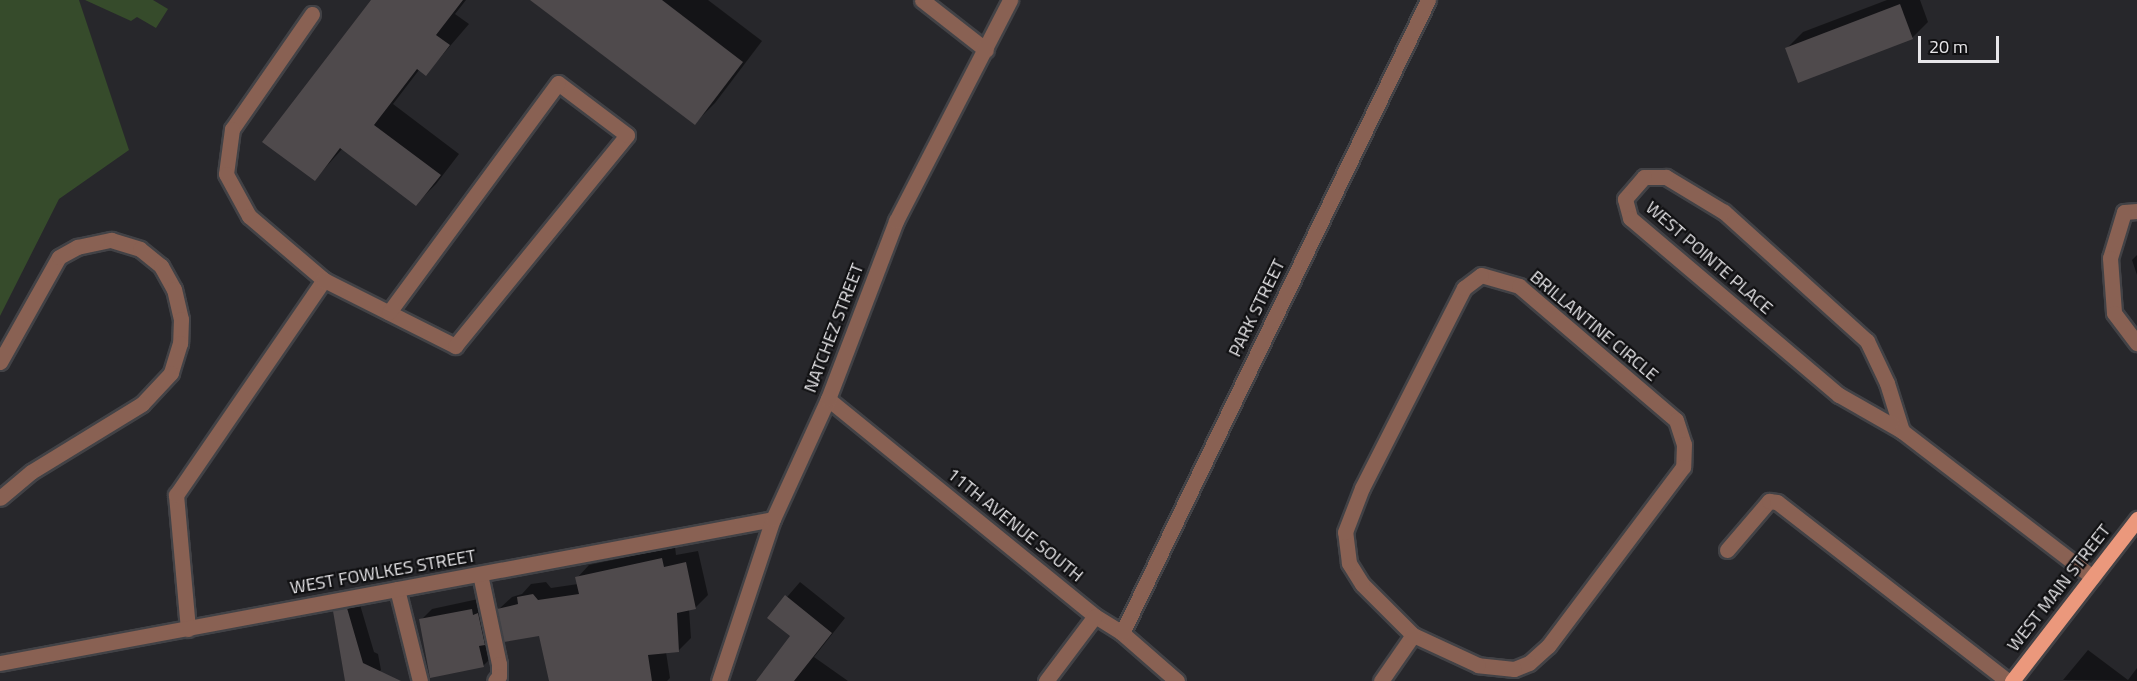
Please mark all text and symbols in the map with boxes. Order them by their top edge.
scale bar [1921,24,2002,62]
text: 20 m [1929,33,1968,60]
street label: WEST POINTE PLACE [1641,197,1777,319]
street label: PARK STREET [1224,256,1290,360]
street label: NATCHEZ STREET [799,260,869,396]
street label: BRILLANTINE CIRCLE [1526,266,1662,386]
street label: 11TH AVENUE SOUTH [943,463,1087,587]
street label: WEST MAIN STREET [2003,520,2115,656]
street label: WEST FOWLKES STREET [288,545,478,599]

